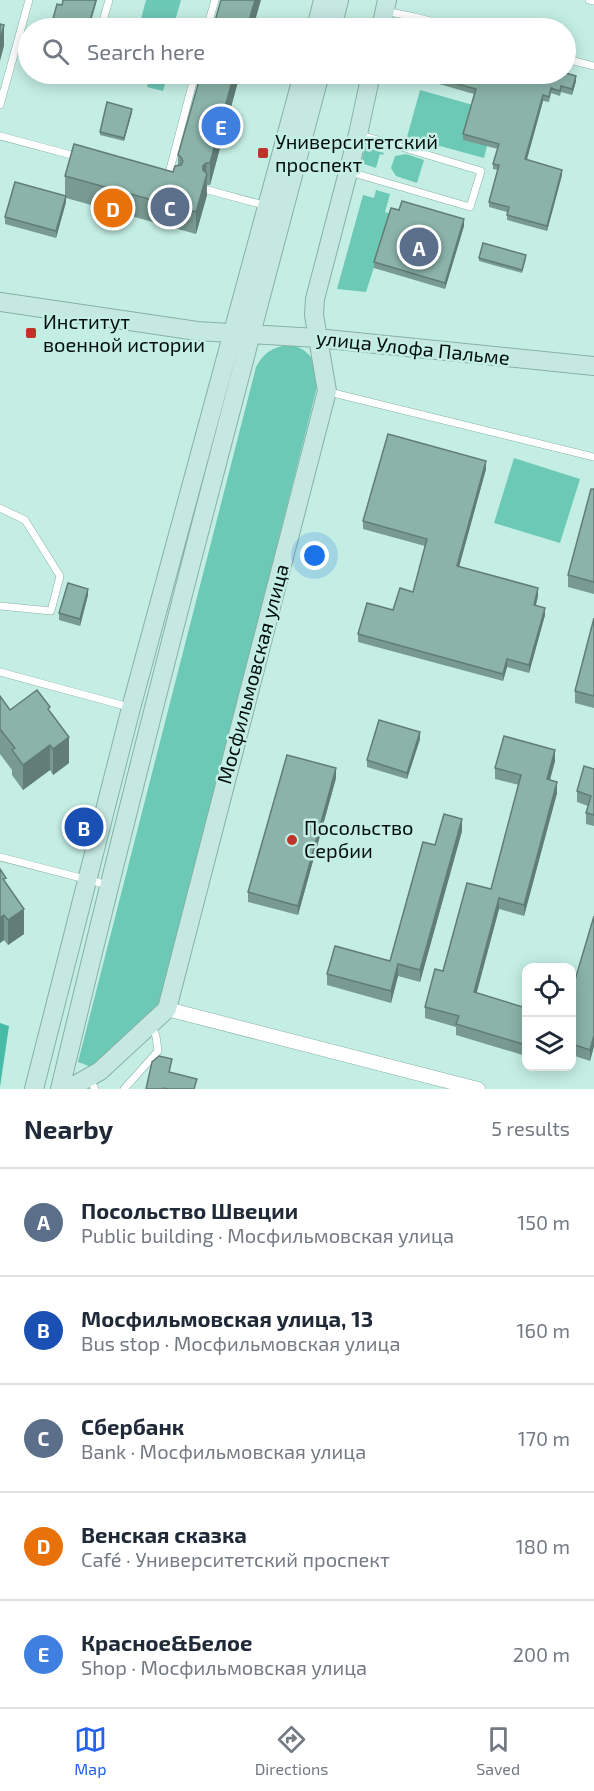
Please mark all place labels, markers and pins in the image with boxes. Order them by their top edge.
pin: E [202,104,240,148]
place label: Университетский проспект [275,129,438,176]
marker: Университетский проспект [256,146,270,160]
pin: C [150,184,190,230]
pin: D [94,186,132,230]
pin: A [400,224,438,270]
place label: Институт военной истории [43,309,205,356]
marker: Институт военной истории [24,326,38,340]
pin: B [64,804,104,850]
place label: Посольство Сербии [304,815,413,862]
marker: Посольство Сербии [285,833,299,847]

